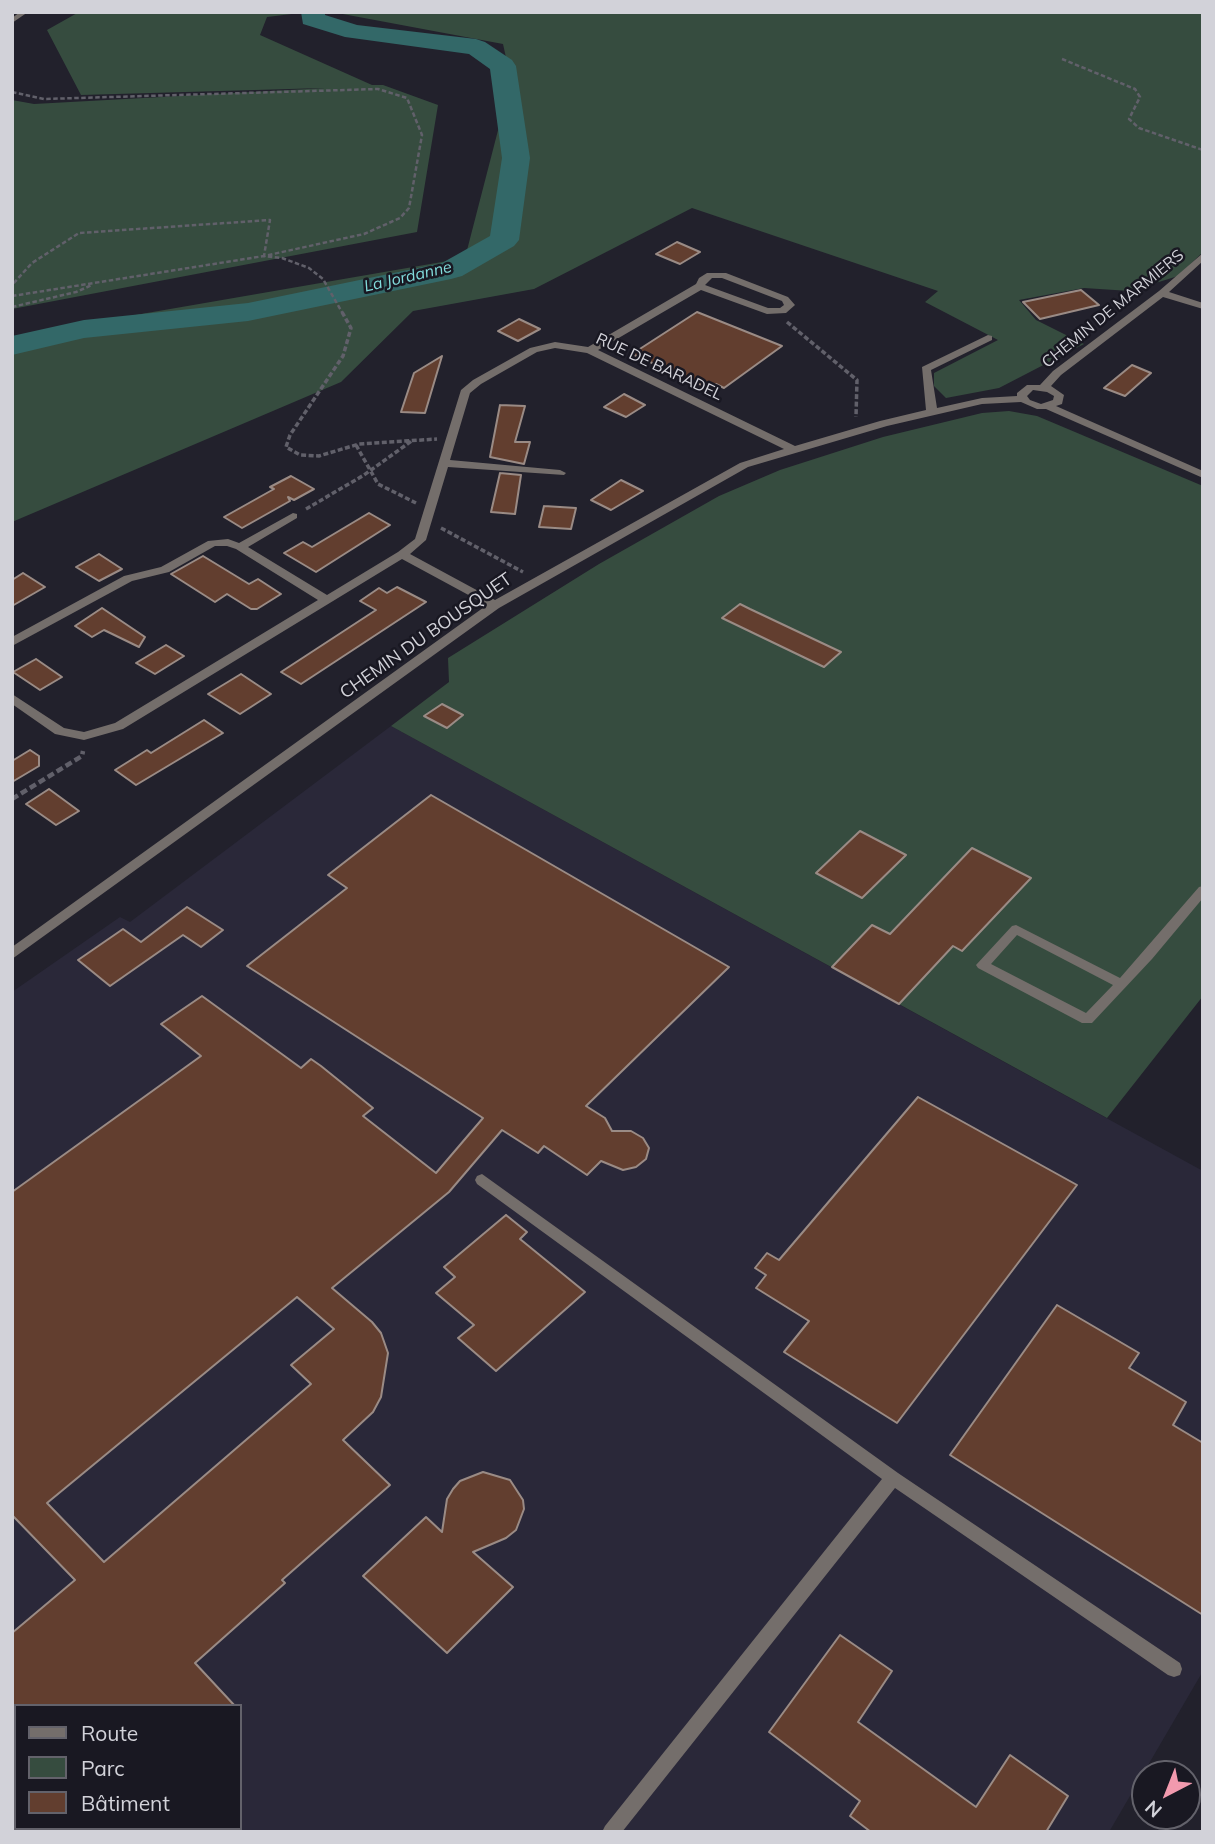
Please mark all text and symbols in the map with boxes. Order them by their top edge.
street label: CHEMIN DE MARMIERS [1038,246,1188,372]
water label: La Jordanne [362,258,454,296]
street label: RUE DE BARADEL [593,329,725,405]
street label: CHEMIN DU BOUSQUET [336,568,516,704]
legend [14,1704,242,1830]
text: Route [81,1720,138,1746]
text: Parc [81,1755,125,1781]
north arrow [1131,1760,1201,1830]
text: Bâtiment [81,1790,170,1816]
text: N [1140,1795,1167,1823]

